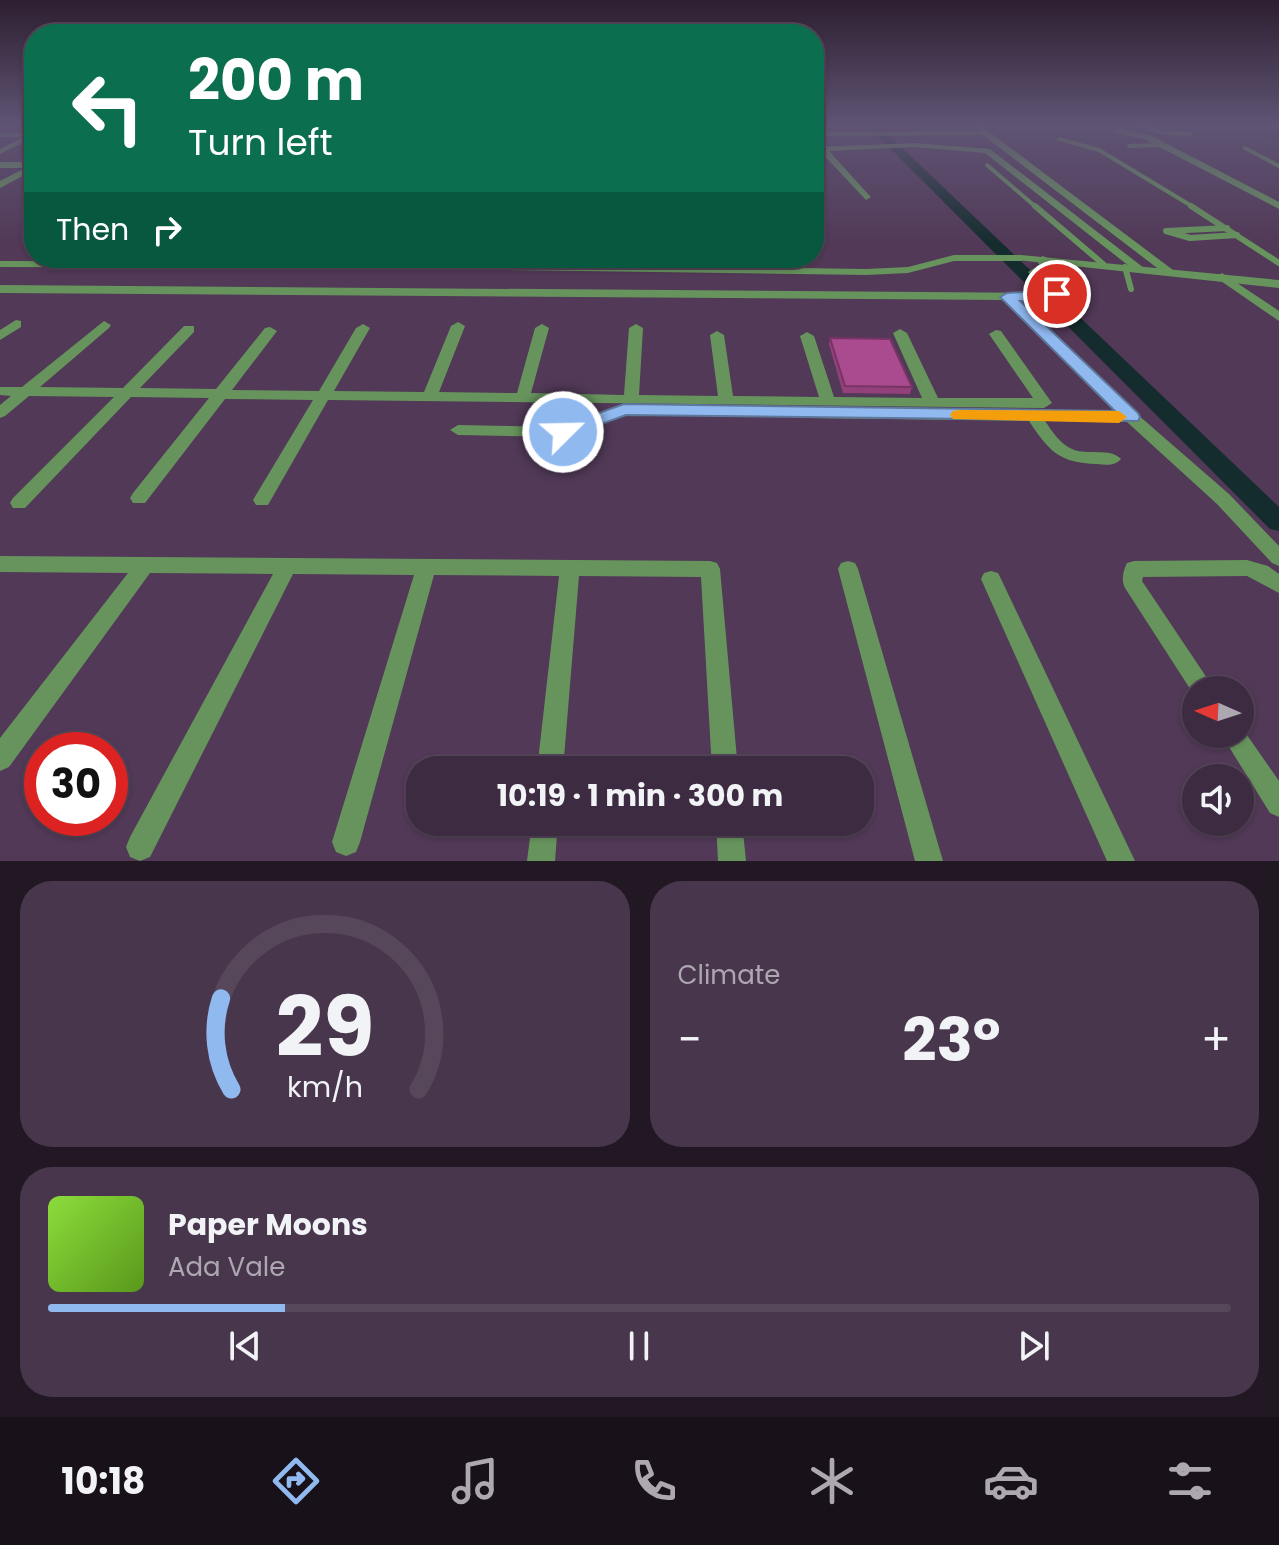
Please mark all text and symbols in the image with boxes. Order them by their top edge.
text: 200 m [188,41,364,120]
icon: left [56,56,160,160]
text: Turn left [188,117,333,168]
text: Then [56,208,129,251]
icon: right [145,208,189,252]
pin [1023,260,1091,328]
icon: arrive [1035,272,1079,316]
position arrow [521,390,605,474]
north arrow [1182,676,1254,748]
map controls [1182,676,1254,836]
speed limit sign: 30 [24,732,128,836]
button: sound [1182,764,1254,836]
text: 10:19 · 1 min · 300 m [497,774,783,817]
text: Climate [678,957,780,993]
text: 29 [275,969,374,1085]
text: 23° [902,998,1001,1082]
text: − [678,1009,702,1070]
text: + [1201,1009,1231,1070]
text: km/h [287,1067,363,1107]
text: Paper Moons [168,1203,368,1246]
text: Ada Vale [168,1249,285,1285]
icon: previous [223,1324,267,1368]
icon: pause [617,1324,661,1368]
icon: next [1012,1324,1056,1368]
icon: directions [268,1453,324,1509]
icon: music [447,1453,503,1509]
icon: phone [626,1453,682,1509]
icon: climate [804,1453,860,1509]
icon: car [983,1453,1039,1509]
icon: filters [1162,1453,1218,1509]
text: 10:18 [61,1456,145,1507]

